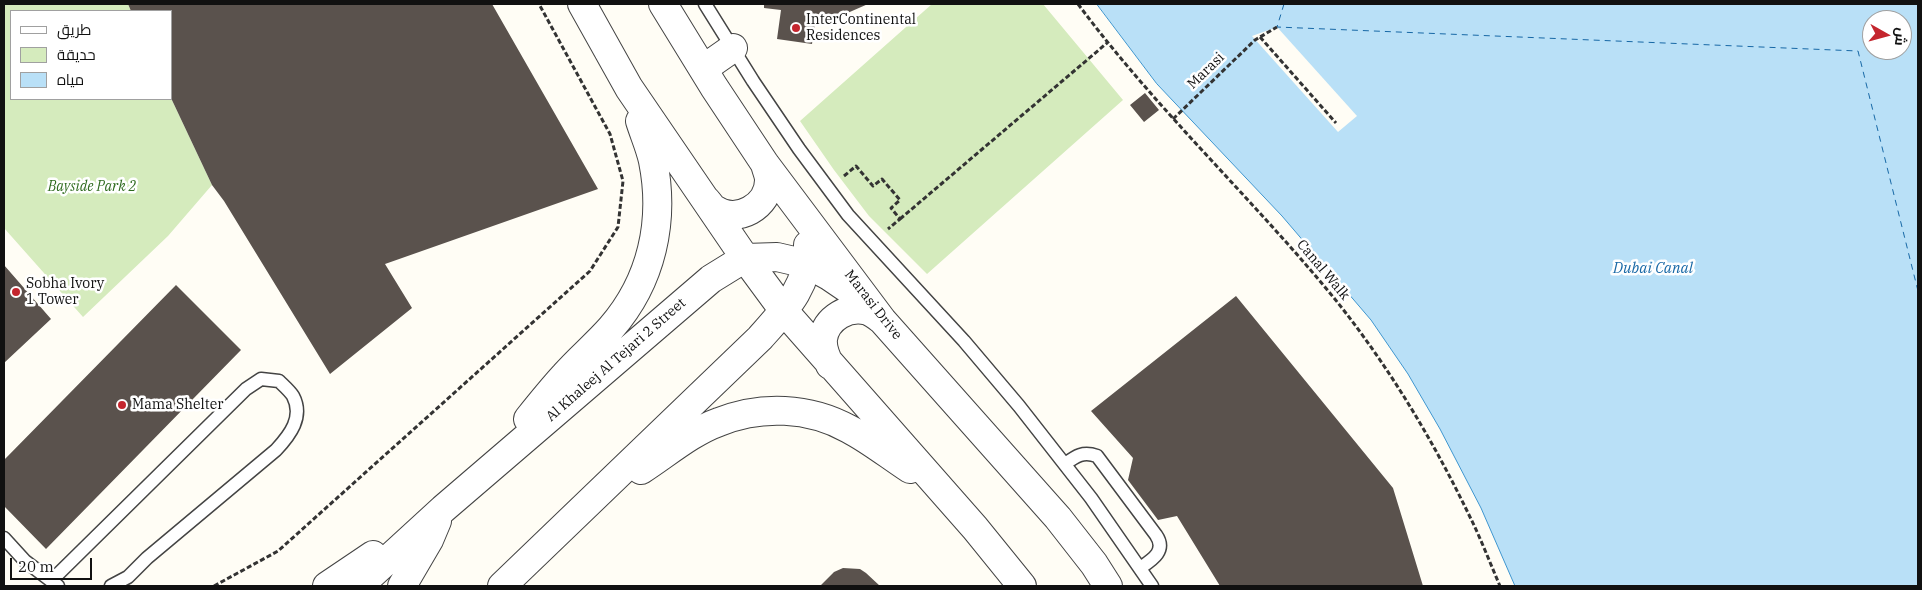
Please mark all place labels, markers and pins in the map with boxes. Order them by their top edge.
place label: InterContinental Residences [806,12,916,44]
marker: InterContinental Residences [790,22,802,34]
place label: Sobha Ivory 1 Tower [26,276,104,308]
marker: Sobha Ivory 1 Tower [10,286,22,298]
place label: Mama Shelter [132,397,223,413]
marker: Mama Shelter [116,399,128,411]

